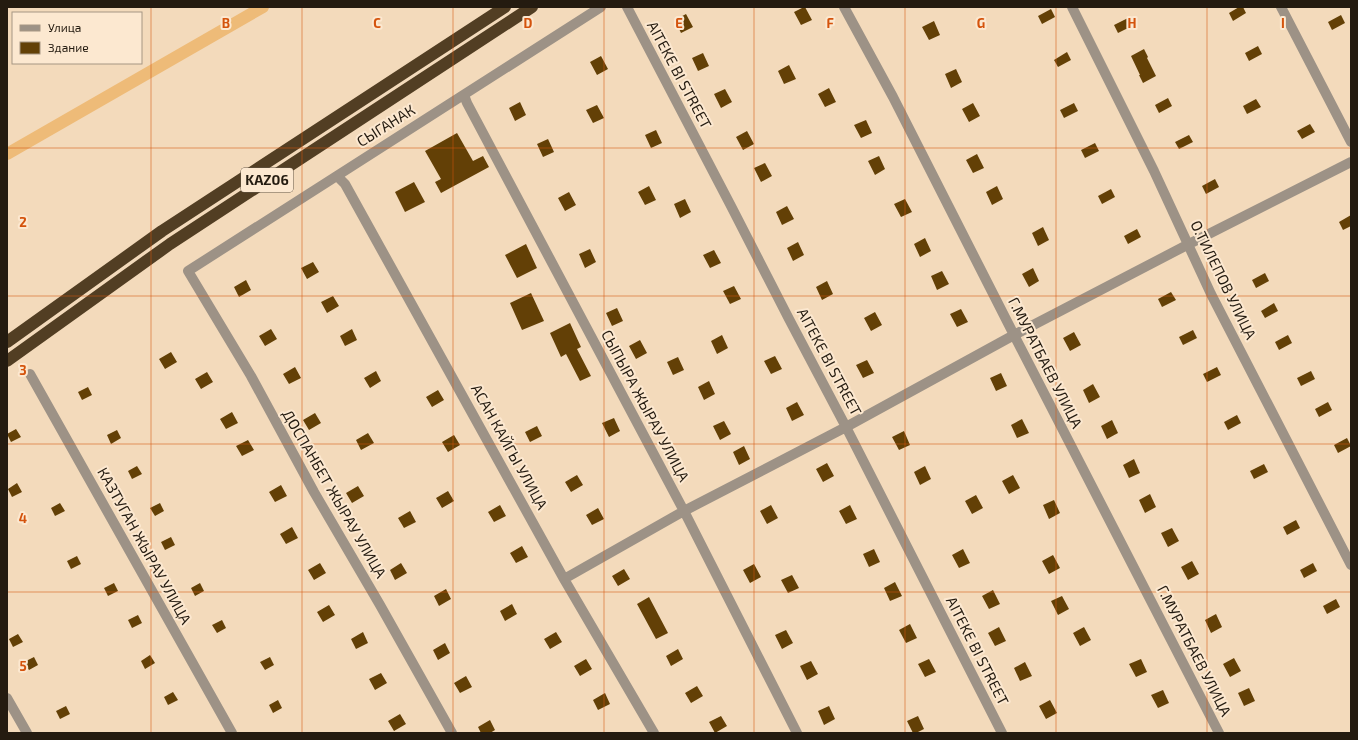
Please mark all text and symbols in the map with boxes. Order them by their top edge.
legend [12,12,142,64]
text: B [222,15,230,31]
text: C [373,15,381,31]
text: D [524,15,533,31]
text: F [826,15,834,31]
text: G [977,15,985,31]
text: H [1128,15,1137,31]
text: I [1281,15,1285,31]
street label: AITEKE BI STREET [643,18,715,132]
text: Улица [48,20,81,34]
text: Здание [48,40,89,54]
street label: СЫГАНАК [353,100,418,150]
road number: KАZ06 [241,168,293,192]
text: 2 [19,214,27,230]
street label: О.ТИЛЕПОВ УЛИЦА [1187,217,1261,343]
street label: Г.МУРАТБАЕВ УЛИЦА [1005,294,1087,432]
street label: AITEKE BI STREET [794,305,866,419]
street label: СЫПЫРА ЖЫРАУ УЛИЦА [598,327,694,485]
text: 3 [19,362,27,378]
street label: АСАН КАЙГЫ УЛИЦА [468,381,552,513]
street label: ДОСПАНБЕТ ЖЫРАУ УЛИЦА [279,406,391,582]
street label: КАЗТУГАН ЖЫРАУ УЛИЦА [94,464,196,628]
text: 4 [19,510,27,526]
street label: Г.МУРАТБАЕВ УЛИЦА [1154,582,1236,720]
street label: AITEKE BI STREET [943,593,1013,708]
text: 5 [19,658,27,674]

